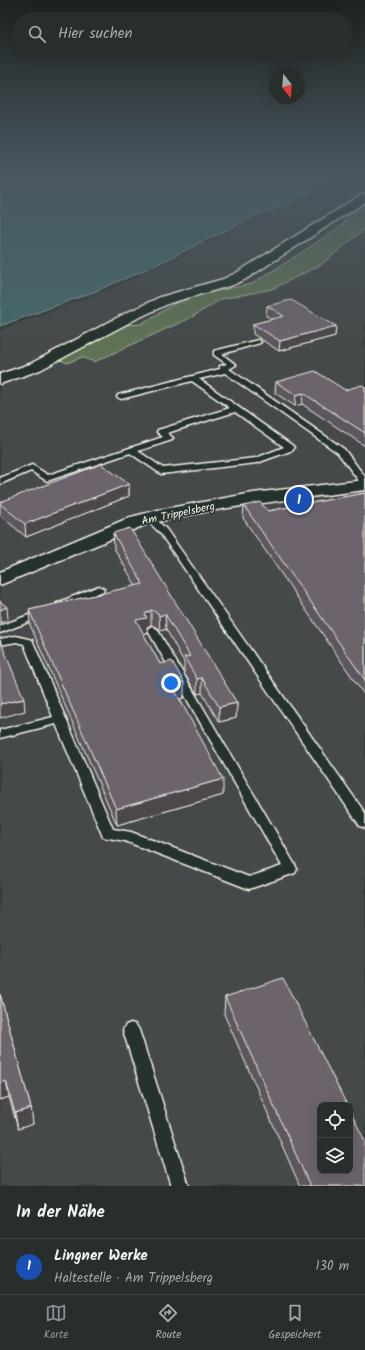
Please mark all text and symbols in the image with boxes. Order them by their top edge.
search box [12,12,353,56]
text: Hier suchen [58,22,132,46]
icon: search [26,23,48,45]
north arrow [269,68,305,104]
pin: 1 [286,485,312,515]
street label: Am Trippelsberg [140,497,216,531]
your location [161,673,181,693]
map controls [317,1102,353,1174]
button: locate [317,1102,353,1138]
button: layers [317,1138,353,1174]
text: In der Nähe [16,1199,105,1226]
text: Lingner Werke [54,1244,148,1268]
text: 1 [27,1256,31,1277]
text: 130 m [315,1256,349,1277]
text: Haltestelle · Am Trippelsberg [54,1268,213,1289]
tab: Karte [44,1302,68,1344]
tab: Route [155,1302,181,1344]
tab: Gespeichert [269,1302,321,1344]

